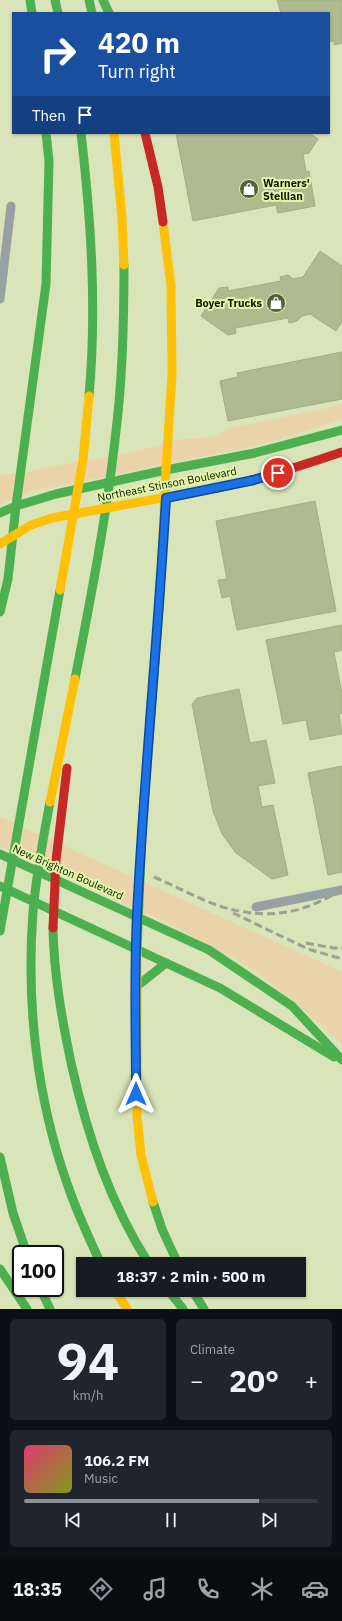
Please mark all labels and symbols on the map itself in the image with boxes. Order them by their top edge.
place label: Warners' Stellian [263,176,310,203]
shop icon: Warners' Stellian [238,178,260,200]
shop icon: Boyer Trucks [265,292,287,314]
place label: Boyer Trucks [195,296,262,310]
pin [261,456,295,490]
street label: Northeast Stinson Boulevard [96,464,238,504]
street label: New Brighton Boulevard [10,841,126,903]
position arrow [115,1073,157,1115]
speed limit sign: 100 [12,1245,64,1297]

